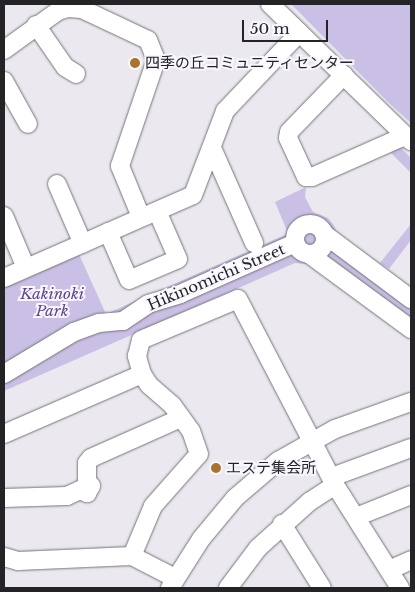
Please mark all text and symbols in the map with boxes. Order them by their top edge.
scale bar [245,10,331,42]
text: 50 m [250,19,290,38]
place label: 四季の丘コミュニティセンター [145,54,355,72]
marker: 四季の丘コミュニティセンター [129,57,141,69]
street label: Hikinomichi Street [145,240,287,314]
park label: Kakinoki Park [20,284,84,319]
place label: エステ集会所 [226,459,316,477]
marker: エステ集会所 [210,462,222,474]

